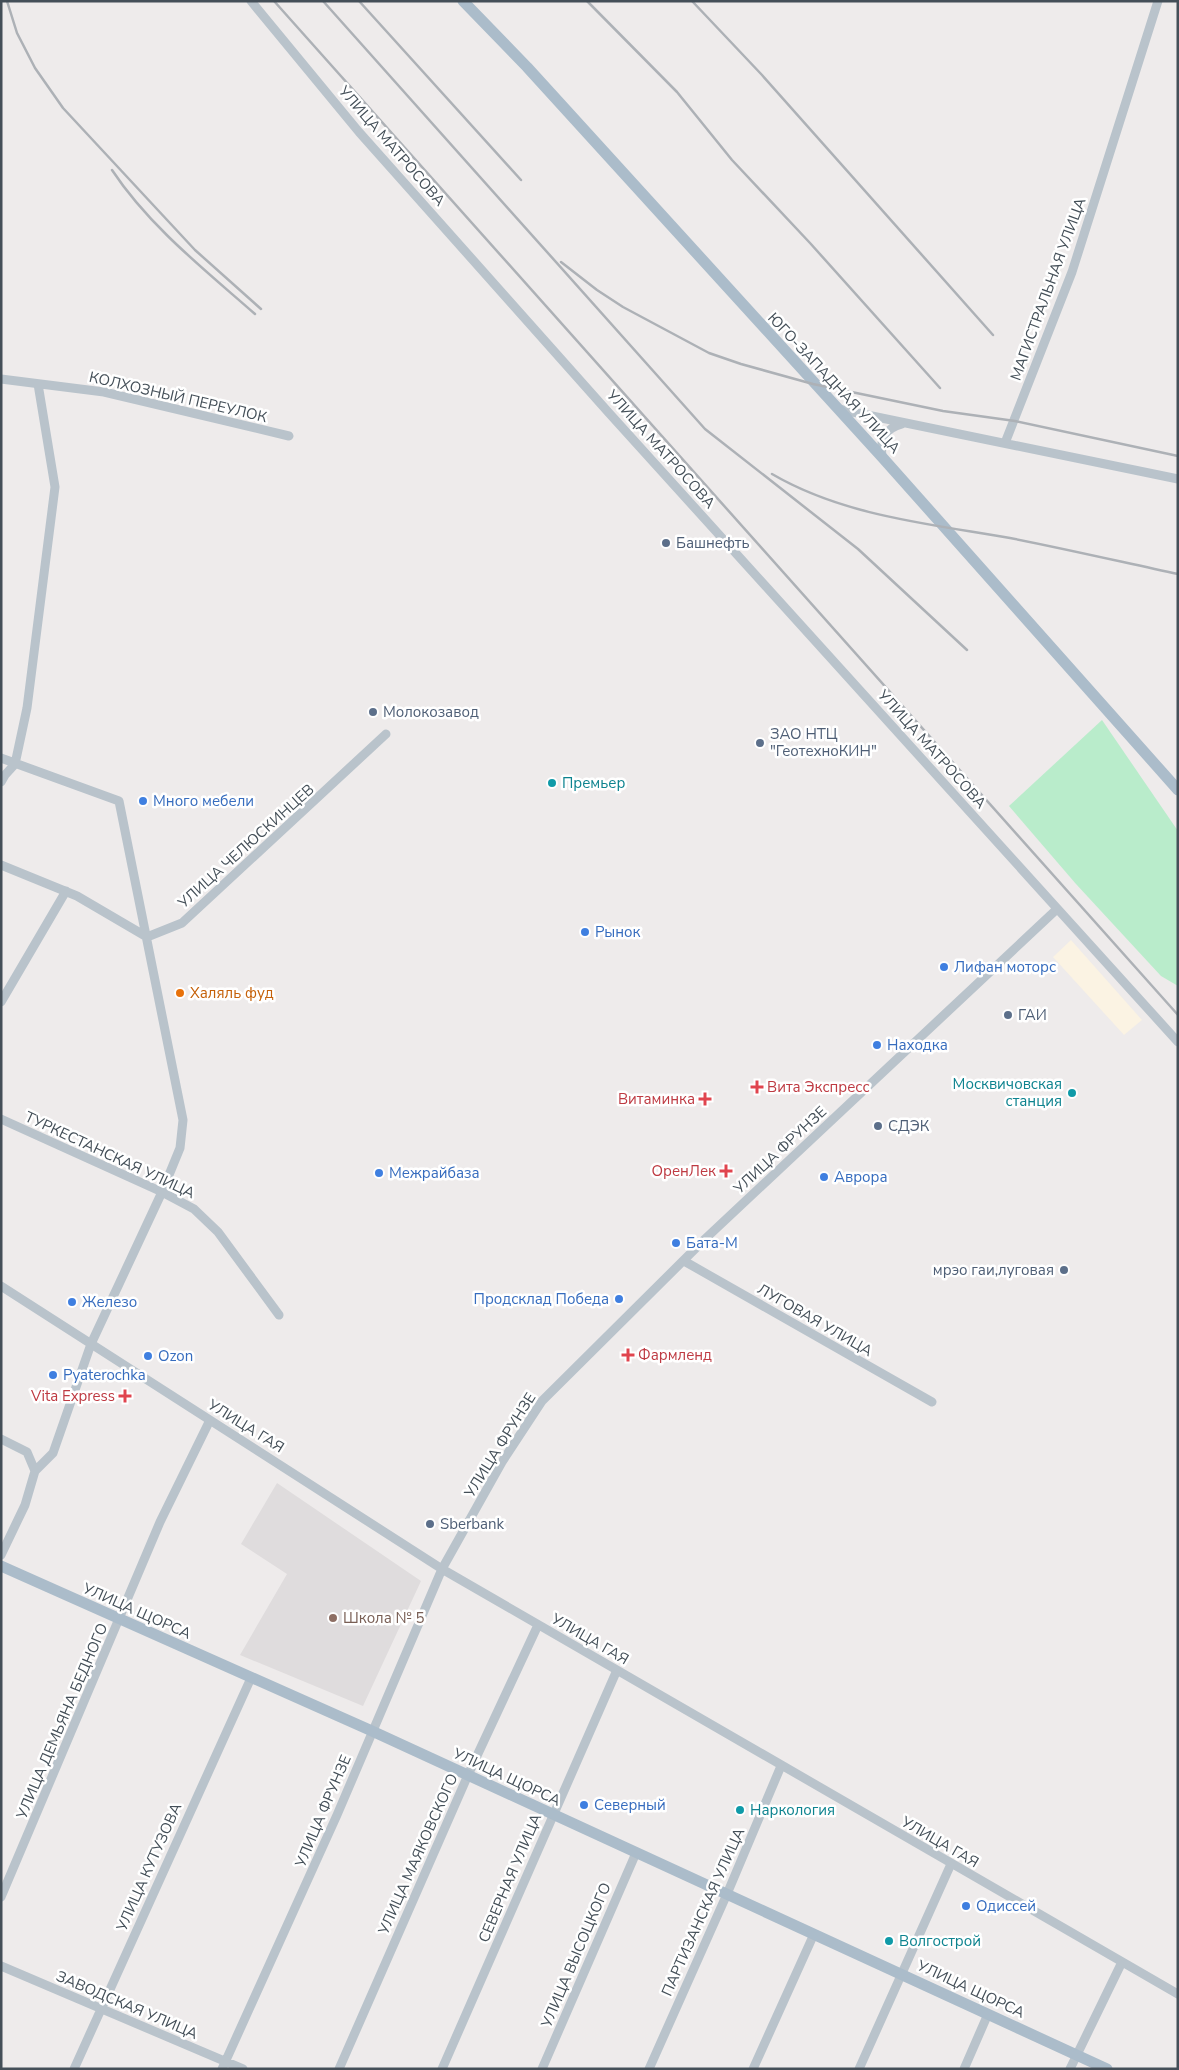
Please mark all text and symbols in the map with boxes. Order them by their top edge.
street label: УЛИЦА МАТРОСОВА [334,81,450,210]
street label: МАГИСТРАЛЬНАЯ УЛИЦА [1006,195,1090,383]
street label: ЮГО-ЗАПАДНАЯ УЛИЦА [763,308,905,458]
street label: КОЛХОЗНЫЙ ПЕРЕУЛОК [87,367,269,427]
street label: УЛИЦА МАТРОСОВА [602,385,720,513]
place label: Башнефть [676,533,750,553]
marker: Башнефть [660,537,672,549]
street label: УЛИЦА МАТРОСОВА [873,685,991,813]
place label: Молокозавод [383,702,479,722]
marker: Молокозавод [367,706,379,718]
place label: ЗАО НТЦ "ГеотехноКИН" [770,724,877,761]
marker: ЗАО НТЦ "ГеотехноКИН" [754,737,766,749]
place label: Премьер [562,773,625,793]
marker: Премьер [546,777,558,789]
street label: УЛИЦА ЧЕЛЮСКИНЦЕВ [173,779,318,913]
place label: Много мебели [153,791,254,811]
marker: Много мебели [137,795,149,807]
place label: Рынок [595,922,641,942]
marker: Рынок [579,926,591,938]
place label: Лифан моторс [954,957,1056,977]
marker: Лифан моторс [938,961,950,973]
place label: Халяль фуд [190,983,274,1003]
marker: Халяль фуд [174,987,186,999]
place label: ГАИ [1018,1005,1047,1025]
marker: ГАИ [1002,1009,1014,1021]
place label: Находка [887,1035,948,1055]
marker: Находка [871,1039,883,1051]
place label: Москвичовская станция [953,1074,1062,1111]
place label: Вита Экспресс [767,1077,870,1097]
marker: Вита Экспресс [751,1081,763,1093]
marker: Москвичовская станция [1066,1087,1078,1099]
place label: Витаминка [618,1089,695,1109]
marker: Витаминка [699,1093,711,1105]
street label: УЛИЦА ФРУНЗЕ [729,1102,831,1199]
street label: ТУРКЕСТАНСКАЯ УЛИЦА [22,1107,198,1203]
place label: СДЭК [888,1116,930,1136]
marker: СДЭК [872,1120,884,1132]
place label: ОренЛек [652,1161,716,1181]
place label: Межрайбаза [389,1163,480,1183]
marker: ОренЛек [720,1165,732,1177]
marker: Межрайбаза [373,1167,385,1179]
place label: Аврора [834,1167,888,1187]
marker: Аврора [818,1171,830,1183]
place label: Бата-М [686,1233,738,1253]
marker: Бата-М [670,1237,682,1249]
place label: мрэо гаи,луговая [933,1260,1054,1280]
marker: мрэо гаи,луговая [1058,1264,1070,1276]
street label: ЛУГОВАЯ УЛИЦА [754,1279,876,1361]
place label: Продсклад Победа [474,1289,609,1309]
place label: Железо [82,1292,137,1312]
marker: Продсклад Победа [613,1293,625,1305]
marker: Железо [66,1296,78,1308]
place label: Фармленд [638,1345,712,1365]
place label: Ozon [158,1346,193,1366]
marker: Фармленд [622,1349,634,1361]
marker: Ozon [142,1350,154,1362]
place label: Pyaterochka [63,1365,146,1385]
marker: Pyaterochka [47,1369,59,1381]
place label: Vita Express [30,1386,115,1406]
street label: УЛИЦА ФРУНЗЕ [459,1389,540,1502]
marker: Vita Express [119,1390,131,1402]
street label: УЛИЦА ГАЯ [203,1394,288,1457]
place label: Sberbank [440,1514,505,1534]
marker: Sberbank [424,1518,436,1530]
street label: УЛИЦА ЩОРСА [79,1578,194,1644]
place label: Школа № 5 [343,1608,425,1628]
street label: УЛИЦА ГАЯ [547,1608,632,1669]
marker: Школа № 5 [327,1612,339,1624]
street label: УЛИЦА ДЕМЬЯНА БЕДНОГО [11,1620,112,1823]
street label: УЛИЦА ЩОРСА [449,1743,564,1811]
street label: УЛИЦА ФРУНЗЕ [290,1752,356,1871]
street label: УЛИЦА МАЯКОВСКОГО [373,1770,463,1939]
place label: Северный [594,1795,666,1815]
marker: Северный [578,1799,590,1811]
street label: УЛИЦА КУТУЗОВА [111,1800,186,1935]
place label: Наркология [750,1800,835,1820]
marker: Наркология [734,1804,746,1816]
street label: СЕВЕРНАЯ УЛИЦА [474,1810,546,1945]
street label: УЛИЦА ГАЯ [897,1811,982,1872]
street label: ПАРТИЗАНСКАЯ УЛИЦА [657,1825,749,1999]
street label: УЛИЦА ВЫСОЦКОГО [536,1880,616,2031]
place label: Одиссей [976,1896,1036,1916]
marker: Одиссей [960,1900,972,1912]
place label: Волгострой [899,1931,981,1951]
marker: Волгострой [883,1935,895,1947]
street label: УЛИЦА ЩОРСА [913,1955,1028,2023]
street label: ЗАВОДСКАЯ УЛИЦА [53,1966,201,2044]

